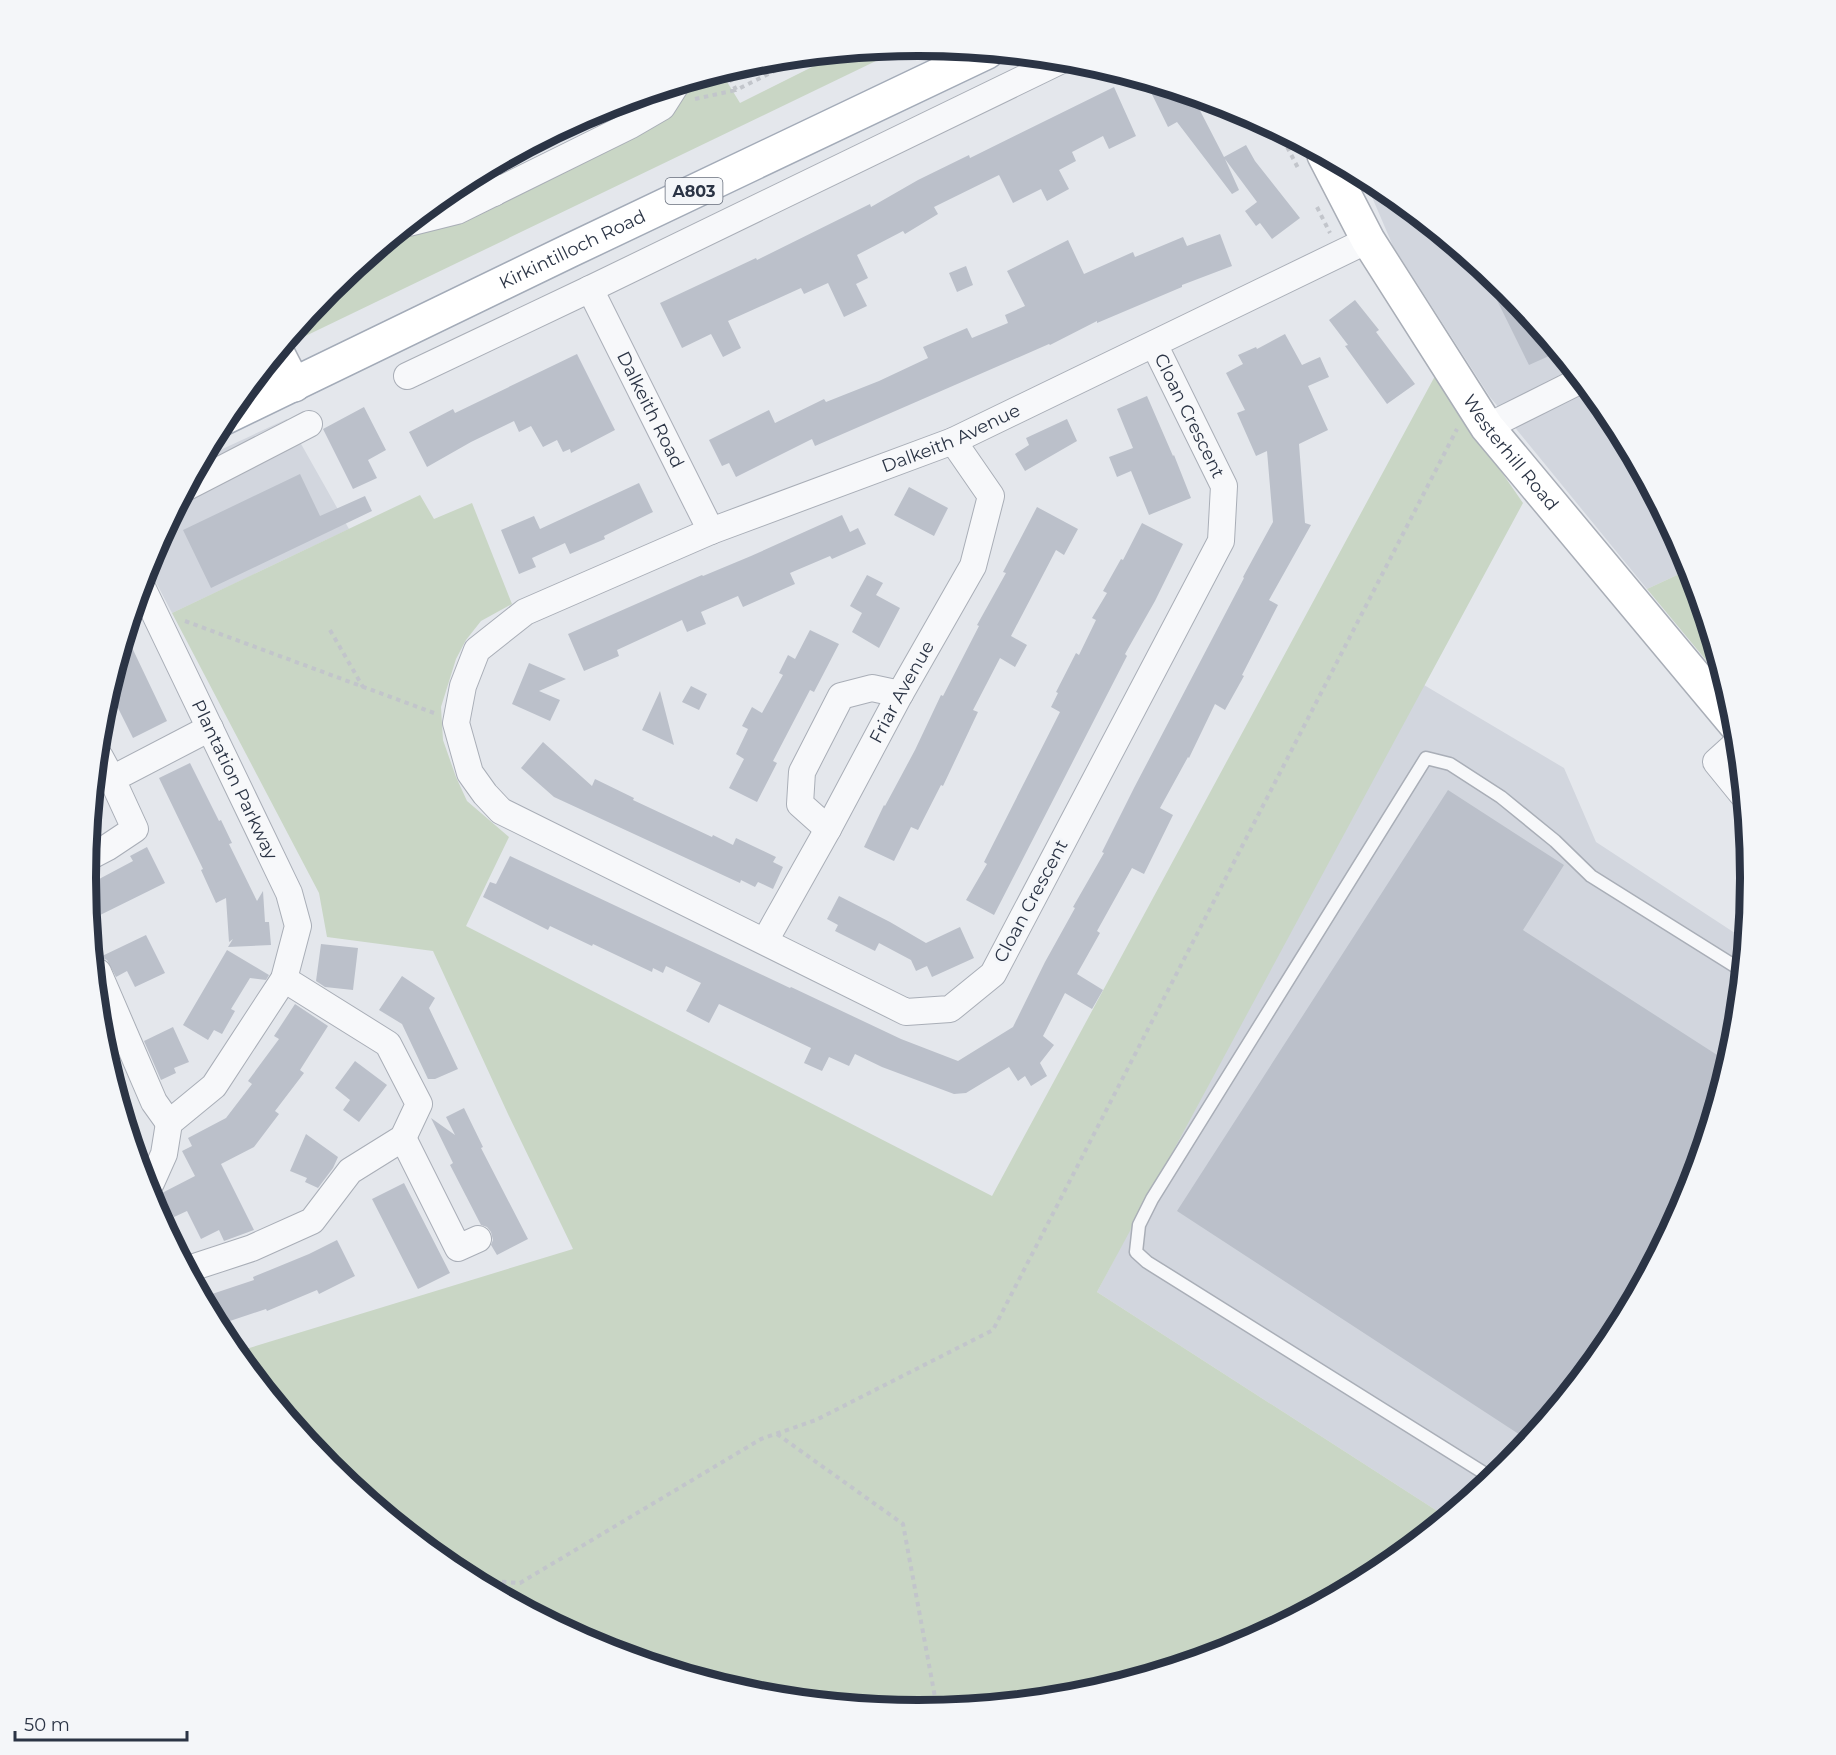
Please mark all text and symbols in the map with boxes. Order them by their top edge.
road number: A803 [666,178,722,204]
street label: Kirkintilloch Road [496,205,649,294]
street label: Dalkeith Road [612,348,689,472]
street label: Cloan Crescent [1149,350,1229,482]
street label: Westerhill Road [1458,390,1563,515]
street label: Dalkeith Avenue [879,399,1024,478]
street label: Friar Avenue [865,637,939,747]
street label: Plantation Parkway [187,696,282,863]
street label: Cloan Crescent [989,836,1073,966]
scale bar [15,1704,188,1742]
text: 50 m [24,1714,70,1736]

